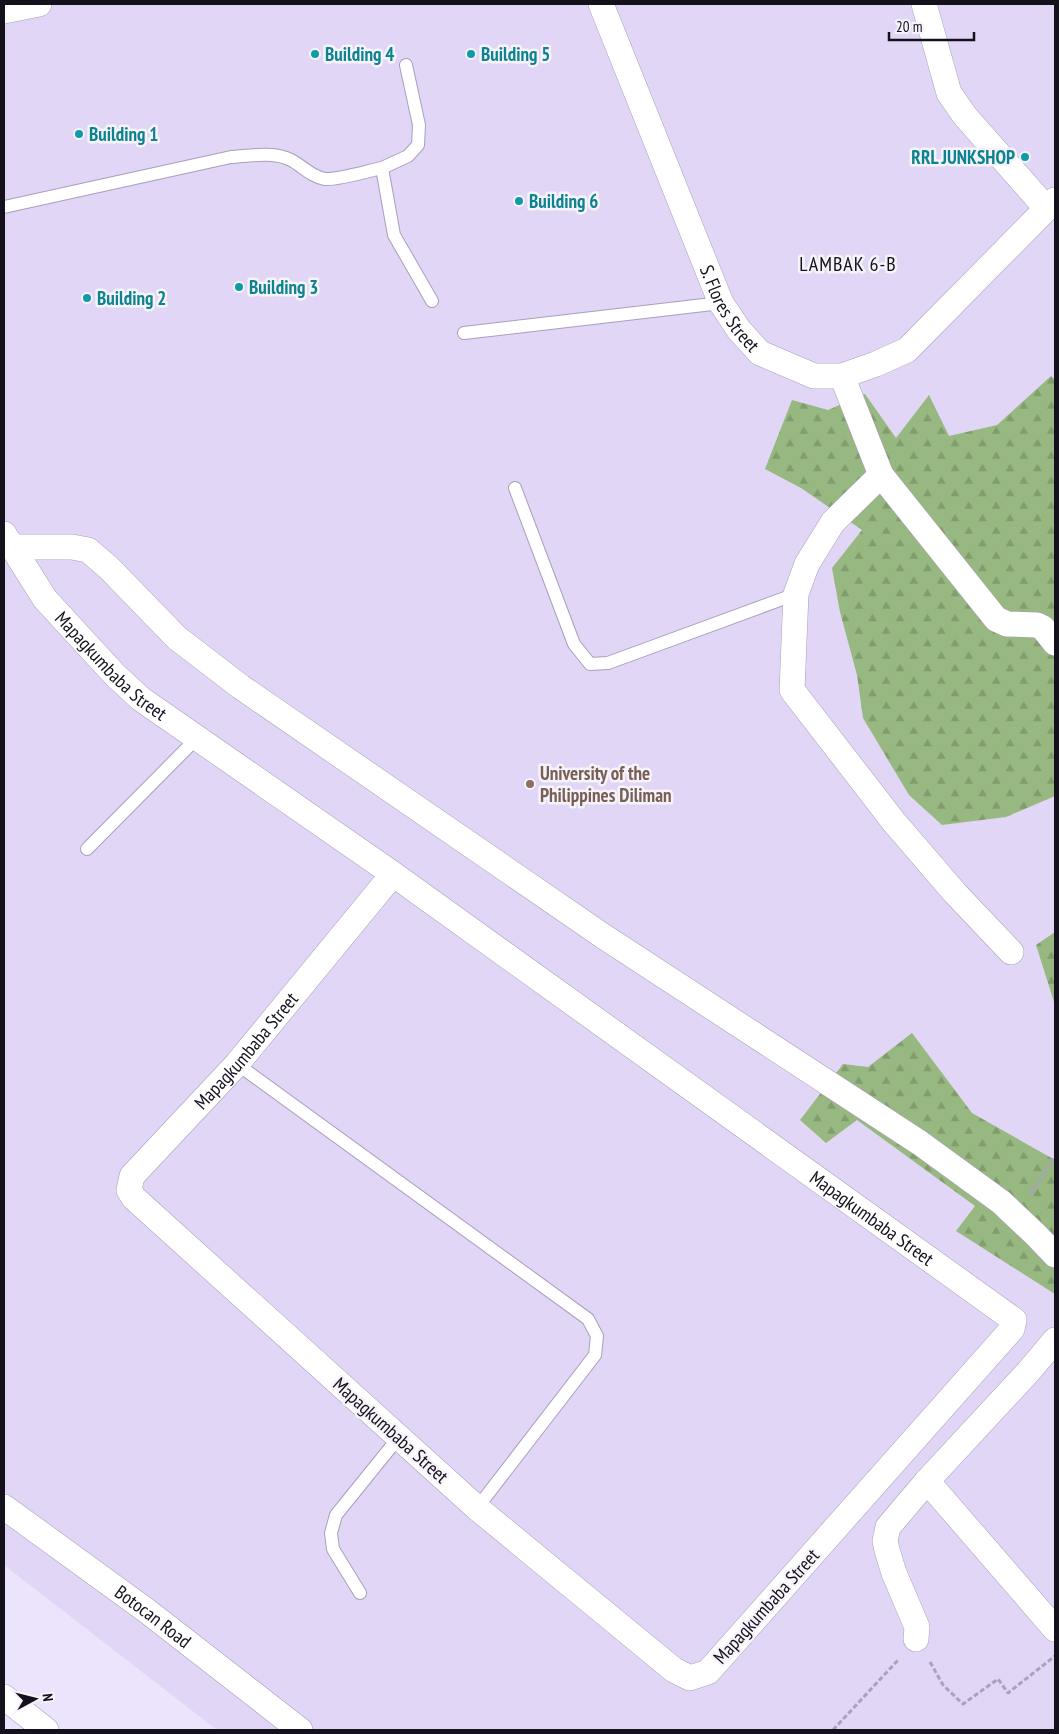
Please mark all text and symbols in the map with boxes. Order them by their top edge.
scale bar [889,10,974,42]
text: 20 m [896,17,922,36]
place label: Building 4 [325,42,394,66]
place label: Building 5 [481,42,550,66]
marker: Building 4 [309,48,321,60]
marker: Building 5 [465,48,477,60]
place label: Building 1 [89,122,158,146]
marker: Building 1 [73,128,85,140]
place label: RRL JUNKSHOP [911,145,1015,169]
marker: RRL JUNKSHOP [1019,151,1031,163]
place label: Building 6 [529,189,598,213]
marker: Building 6 [513,195,525,207]
district label: LAMBAK 6-B [799,251,897,277]
street label: S. Flores Street [695,261,765,357]
place label: Building 3 [249,275,318,299]
marker: Building 3 [233,281,245,293]
place label: Building 2 [97,286,166,310]
marker: Building 2 [81,292,93,304]
street label: Mapagkumbaba Street [50,606,172,726]
place label: University of the Philippines Diliman [540,761,672,807]
marker: University of the Philippines Diliman [524,778,536,790]
street label: Mapagkumbaba Street [189,987,304,1114]
street label: Mapagkumbaba Street [805,1165,939,1271]
street label: Mapagkumbaba Street [328,1372,454,1489]
street label: Mapagkumbaba Street [708,1543,825,1669]
street label: Botocan Road [110,1580,196,1653]
north arrow [10,1674,60,1724]
text: N [39,1693,57,1702]

